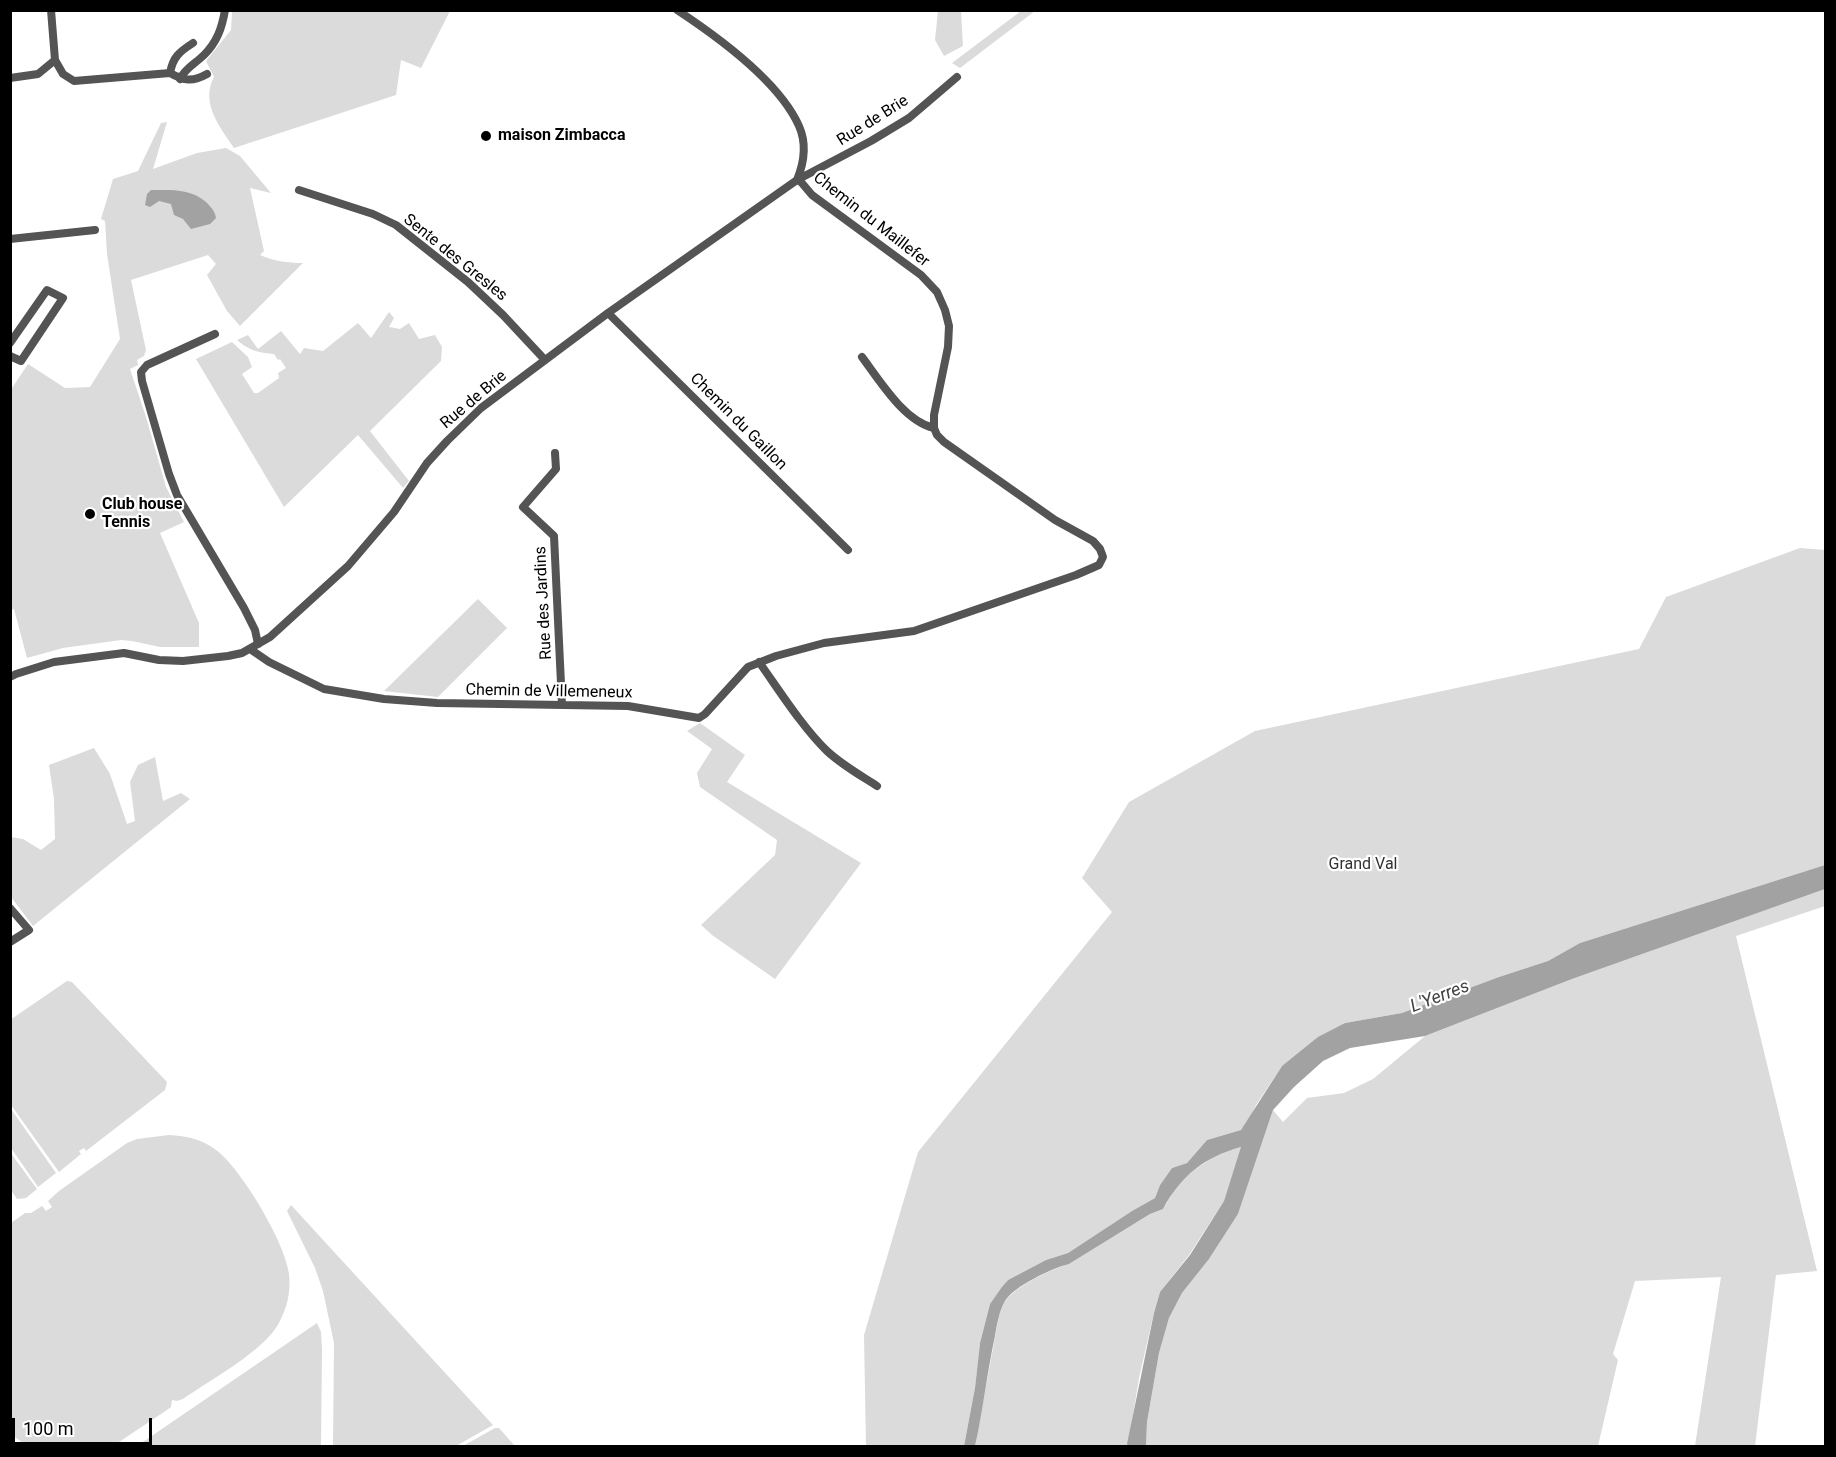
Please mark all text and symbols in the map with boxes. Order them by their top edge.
street label: Rue de Brie [834,92,912,150]
place label: maison Zimbacca [498,126,625,146]
marker: maison Zimbacca [479,129,493,143]
street label: Chemin du Maillefer [809,169,933,271]
street label: Sente des Gresles [399,210,511,306]
street label: Rue de Brie [437,367,511,433]
street label: Chemin du Gaillon [685,369,791,475]
place label: Club house Tennis [102,495,182,533]
marker: Club house Tennis [83,507,97,521]
street label: Rue des Jardins [531,546,557,660]
street label: Chemin de Villemeneux [465,681,633,703]
park label: Grand Val [1329,855,1397,875]
water label: L'Yerres [1407,976,1473,1018]
scale bar [15,1406,154,1444]
text: 100 m [23,1418,74,1439]

